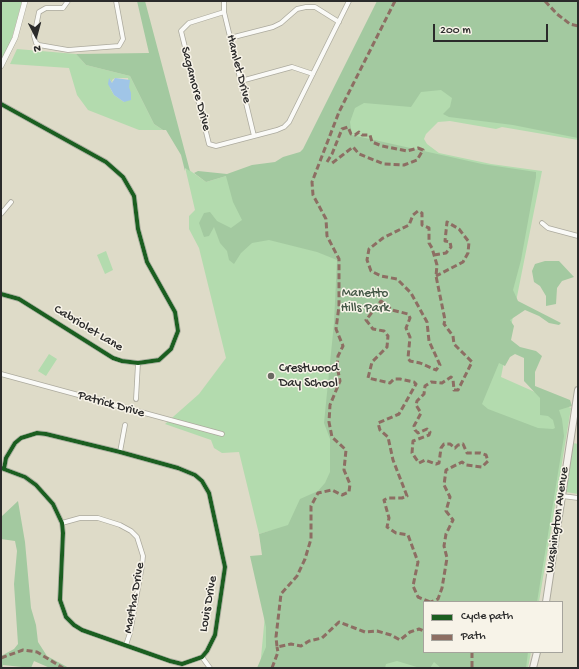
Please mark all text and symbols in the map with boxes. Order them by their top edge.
north arrow [16,16,56,56]
scale bar [435,16,550,42]
text: 200 m [440,24,471,38]
street label: Hamlet Drive [222,33,254,105]
text: N [33,42,41,54]
street label: Sagamore Drive [176,45,214,133]
park label: Manetto Hills Park [341,286,389,317]
street label: Cabriolet Lane [51,302,125,356]
place label: Crestwood Day School [279,361,339,392]
marker: Crestwood Day School [266,371,276,381]
street label: Patrick Drive [76,388,146,422]
street label: Washington Avenue [543,466,573,574]
street label: Martha Drive [121,561,149,635]
street label: Louis Drive [196,575,222,633]
legend [423,601,563,653]
text: Cycle path [461,610,513,624]
text: Path [461,630,486,644]

